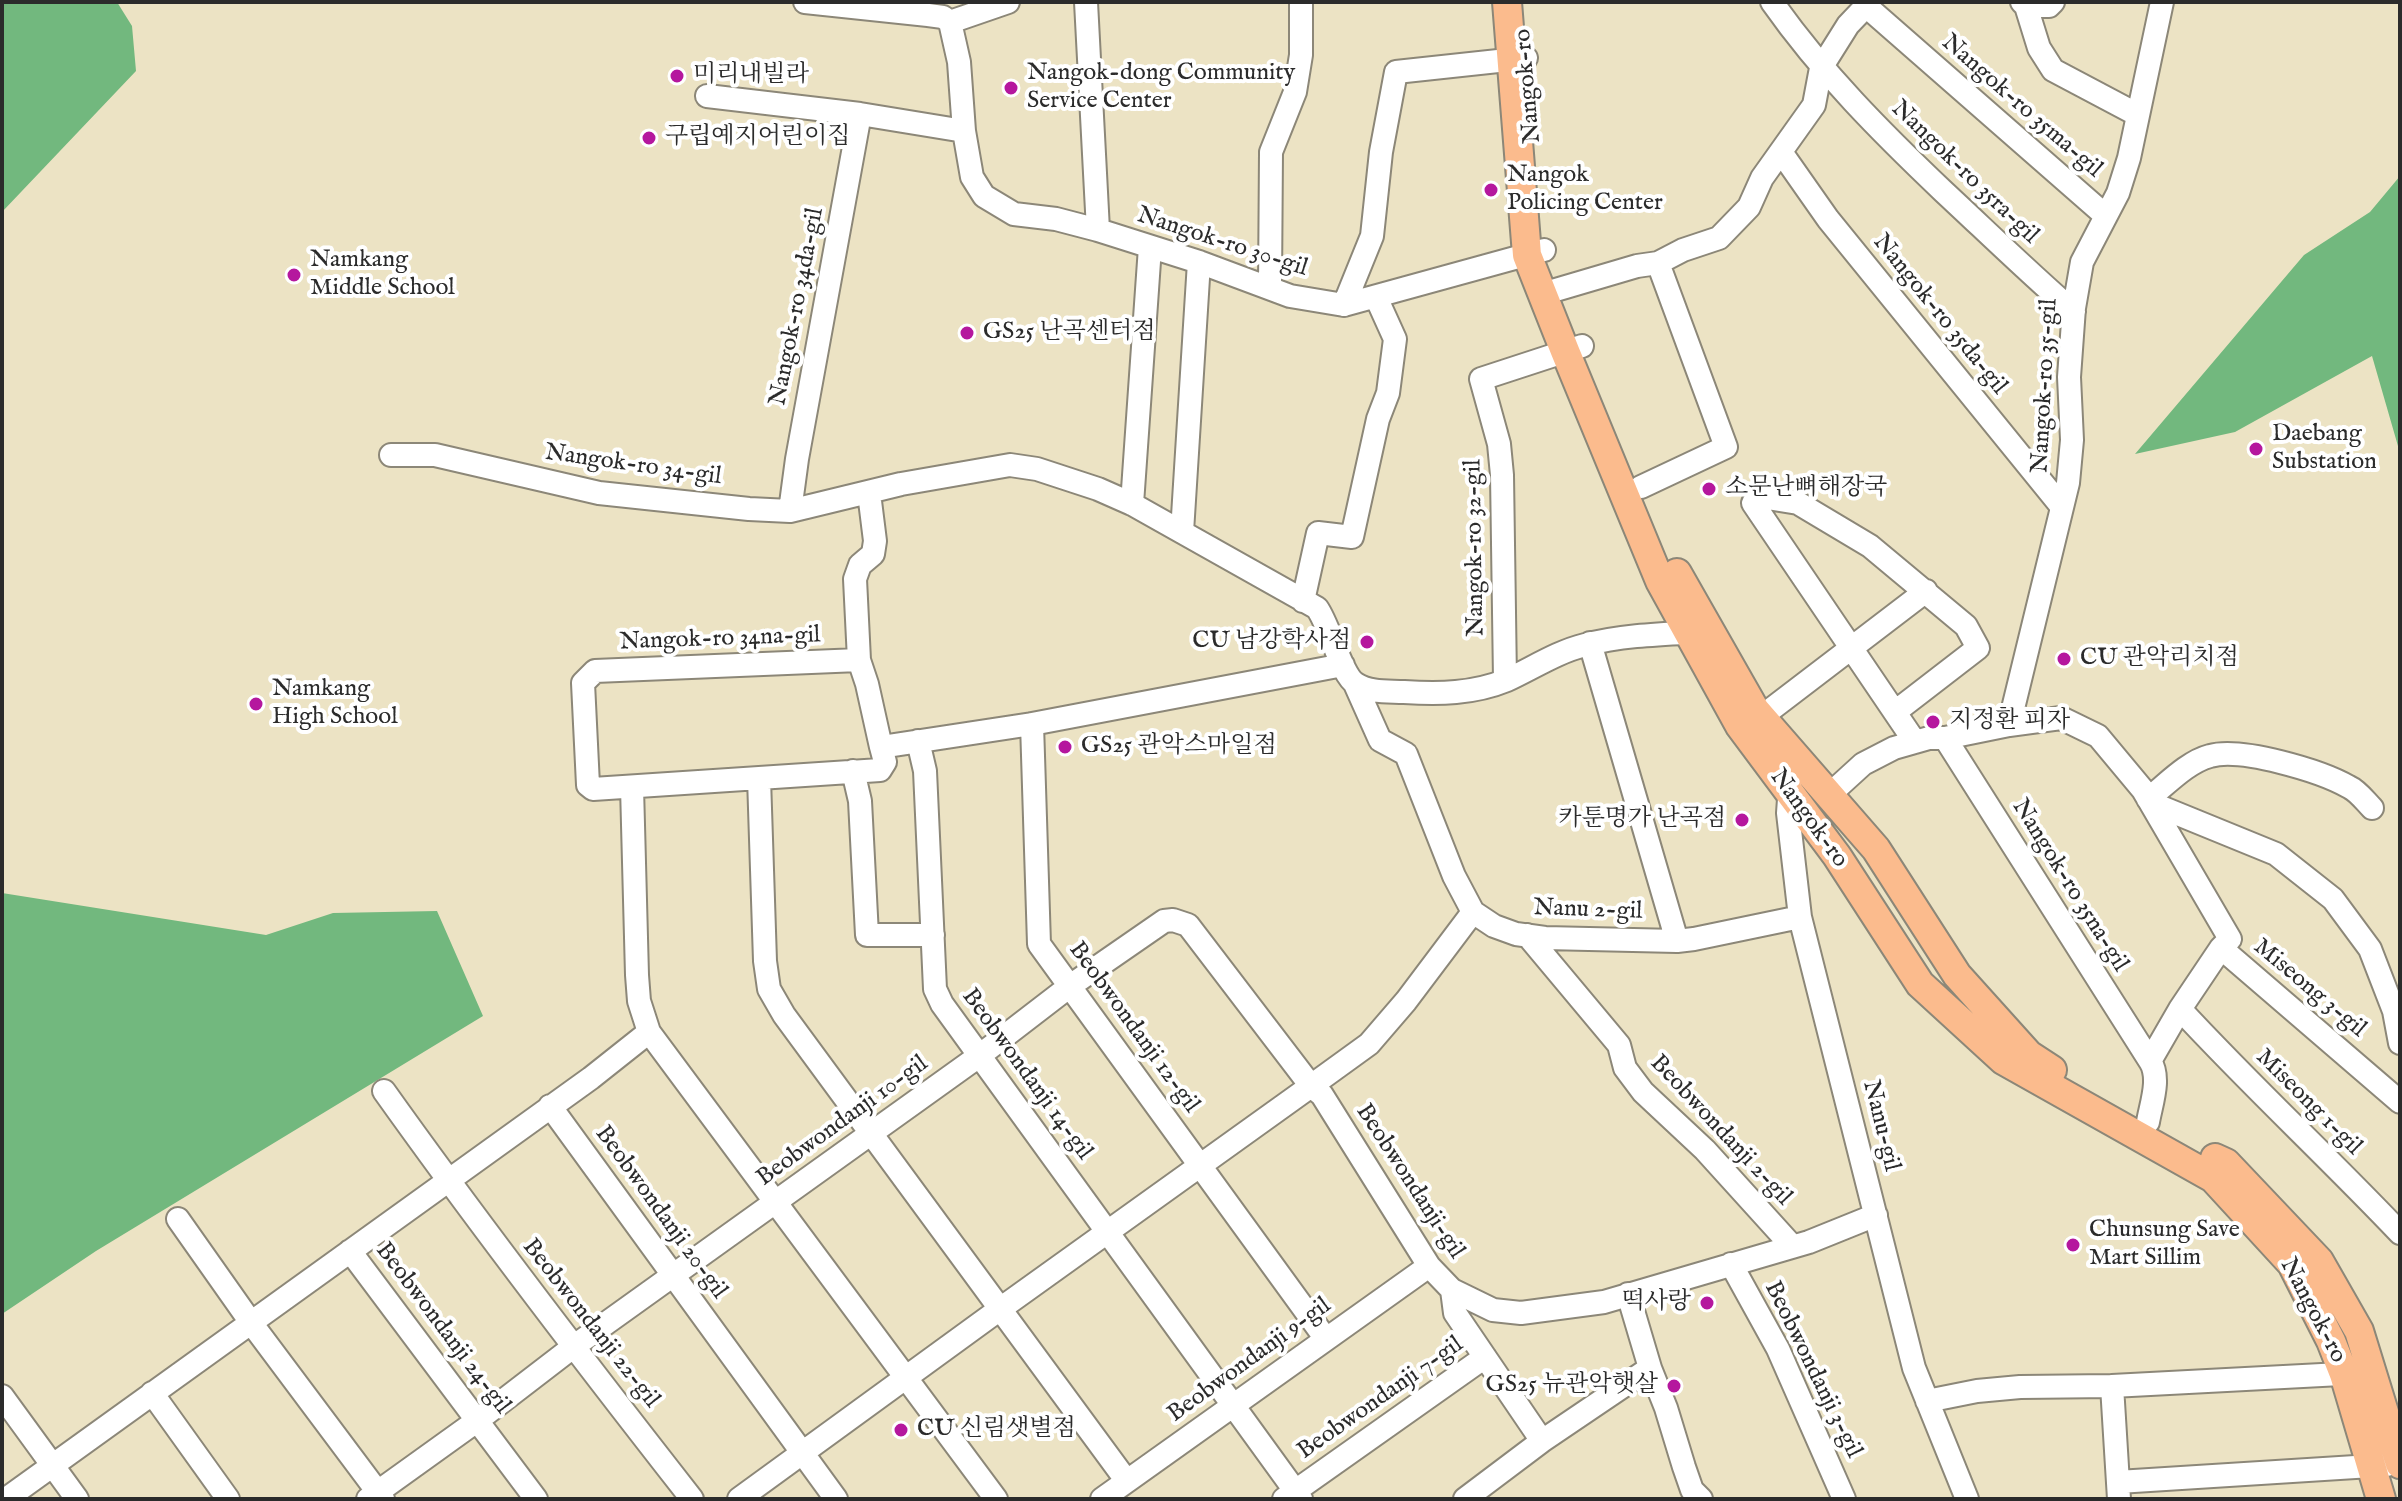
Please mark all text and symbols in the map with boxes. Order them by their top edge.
street label: Nangok-ro [1510,28,1548,144]
street label: Nangok-ro 35ma-gil [1935,29,2107,185]
place label: Nangok-dong Community Service Center [1027,60,1295,116]
place label: 미리내빌라 [693,62,809,90]
marker: 미리내빌라 [668,67,686,85]
marker: Nangok-dong Community Service Center [1002,79,1020,97]
street label: Nangok-ro 35ra-gil [1884,95,2044,251]
place label: 구립예지어린이집 [665,124,850,152]
marker: 구립예지어린이집 [640,129,658,147]
place label: Nangok Policing Center [1507,162,1663,218]
marker: Nangok Policing Center [1482,181,1500,199]
street label: Nangok-ro 30-gil [1133,202,1311,284]
street label: Nangok-ro 34da-gil [765,206,831,408]
street label: Nangok-ro 35da-gil [1866,229,2012,401]
place label: Namkang Middle School [310,247,455,303]
marker: Namkang Middle School [285,266,303,284]
street label: Nangok-ro 35-gil [2027,298,2065,474]
place label: GS25 난곡센터점 [983,319,1155,347]
marker: GS25 난곡센터점 [958,324,976,342]
place label: Daebang Substation [2272,421,2377,477]
street label: Nangok-ro 34-gil [543,439,723,493]
marker: Daebang Substation [2247,440,2265,458]
street label: Nangok-ro 32-gil [1460,459,1492,637]
place label: 소문난뼈해장국 [1725,475,1887,503]
marker: 소문난뼈해장국 [1700,480,1718,498]
street label: Nangok-ro 34na-gil [619,622,821,658]
place label: CU 남강학사점 [1192,628,1351,656]
marker: CU 남강학사점 [1358,633,1376,651]
place label: CU 관악리치점 [2080,645,2239,673]
marker: CU 관악리치점 [2055,650,2073,668]
place label: Namkang High School [272,676,398,732]
marker: Namkang High School [247,695,265,713]
place label: 지정환 피자 [1949,708,2070,736]
marker: 지정환 피자 [1924,713,1942,731]
place label: GS25 관악스마일점 [1081,733,1277,761]
marker: GS25 관악스마일점 [1056,738,1074,756]
street label: Nangok-ro [1763,764,1853,874]
street label: Nangok-ro 35na-gil [2004,794,2134,978]
place label: 카툰명가 난곡점 [1558,806,1726,834]
marker: 카툰명가 난곡점 [1733,811,1751,829]
street label: Nanu 2-gil [1533,895,1643,927]
street label: Miseong 3-gil [2247,933,2371,1045]
street label: Beobwondanji 12-gil [1061,937,1205,1119]
street label: Beobwondanji 14-gil [954,984,1098,1166]
street label: Miseong 1-gil [2249,1044,2367,1162]
street label: Beobwondanji 10-gil [752,1050,934,1194]
street label: Beobwondanji 2-gil [1643,1050,1797,1212]
street label: Nanu-gil [1855,1078,1905,1174]
street label: Beobwondanji-gil [1348,1099,1470,1265]
street label: Beobwondanji 20-gil [588,1121,732,1305]
place label: Chunsung Save Mart Sillim [2089,1217,2240,1273]
street label: Beobwondanji 22-gil [515,1234,665,1414]
marker: Chunsung Save Mart Sillim [2064,1236,2082,1254]
street label: Beobwondanji 24-gil [368,1238,516,1420]
street label: Nangok-ro [2272,1254,2352,1368]
street label: Beobwondanji 3-gil [1757,1277,1867,1463]
place label: 떡사랑 [1621,1289,1691,1317]
street label: Beobwondanji 9-gil [1163,1292,1337,1430]
marker: 떡사랑 [1698,1294,1716,1312]
street label: Beobwondanji 7-gil [1293,1331,1469,1467]
place label: GS25 뉴관악햇살 [1486,1372,1658,1400]
marker: GS25 뉴관악햇살 [1665,1377,1683,1395]
place label: CU 신림샛별점 [917,1416,1076,1444]
marker: CU 신림샛별점 [892,1421,910,1439]

